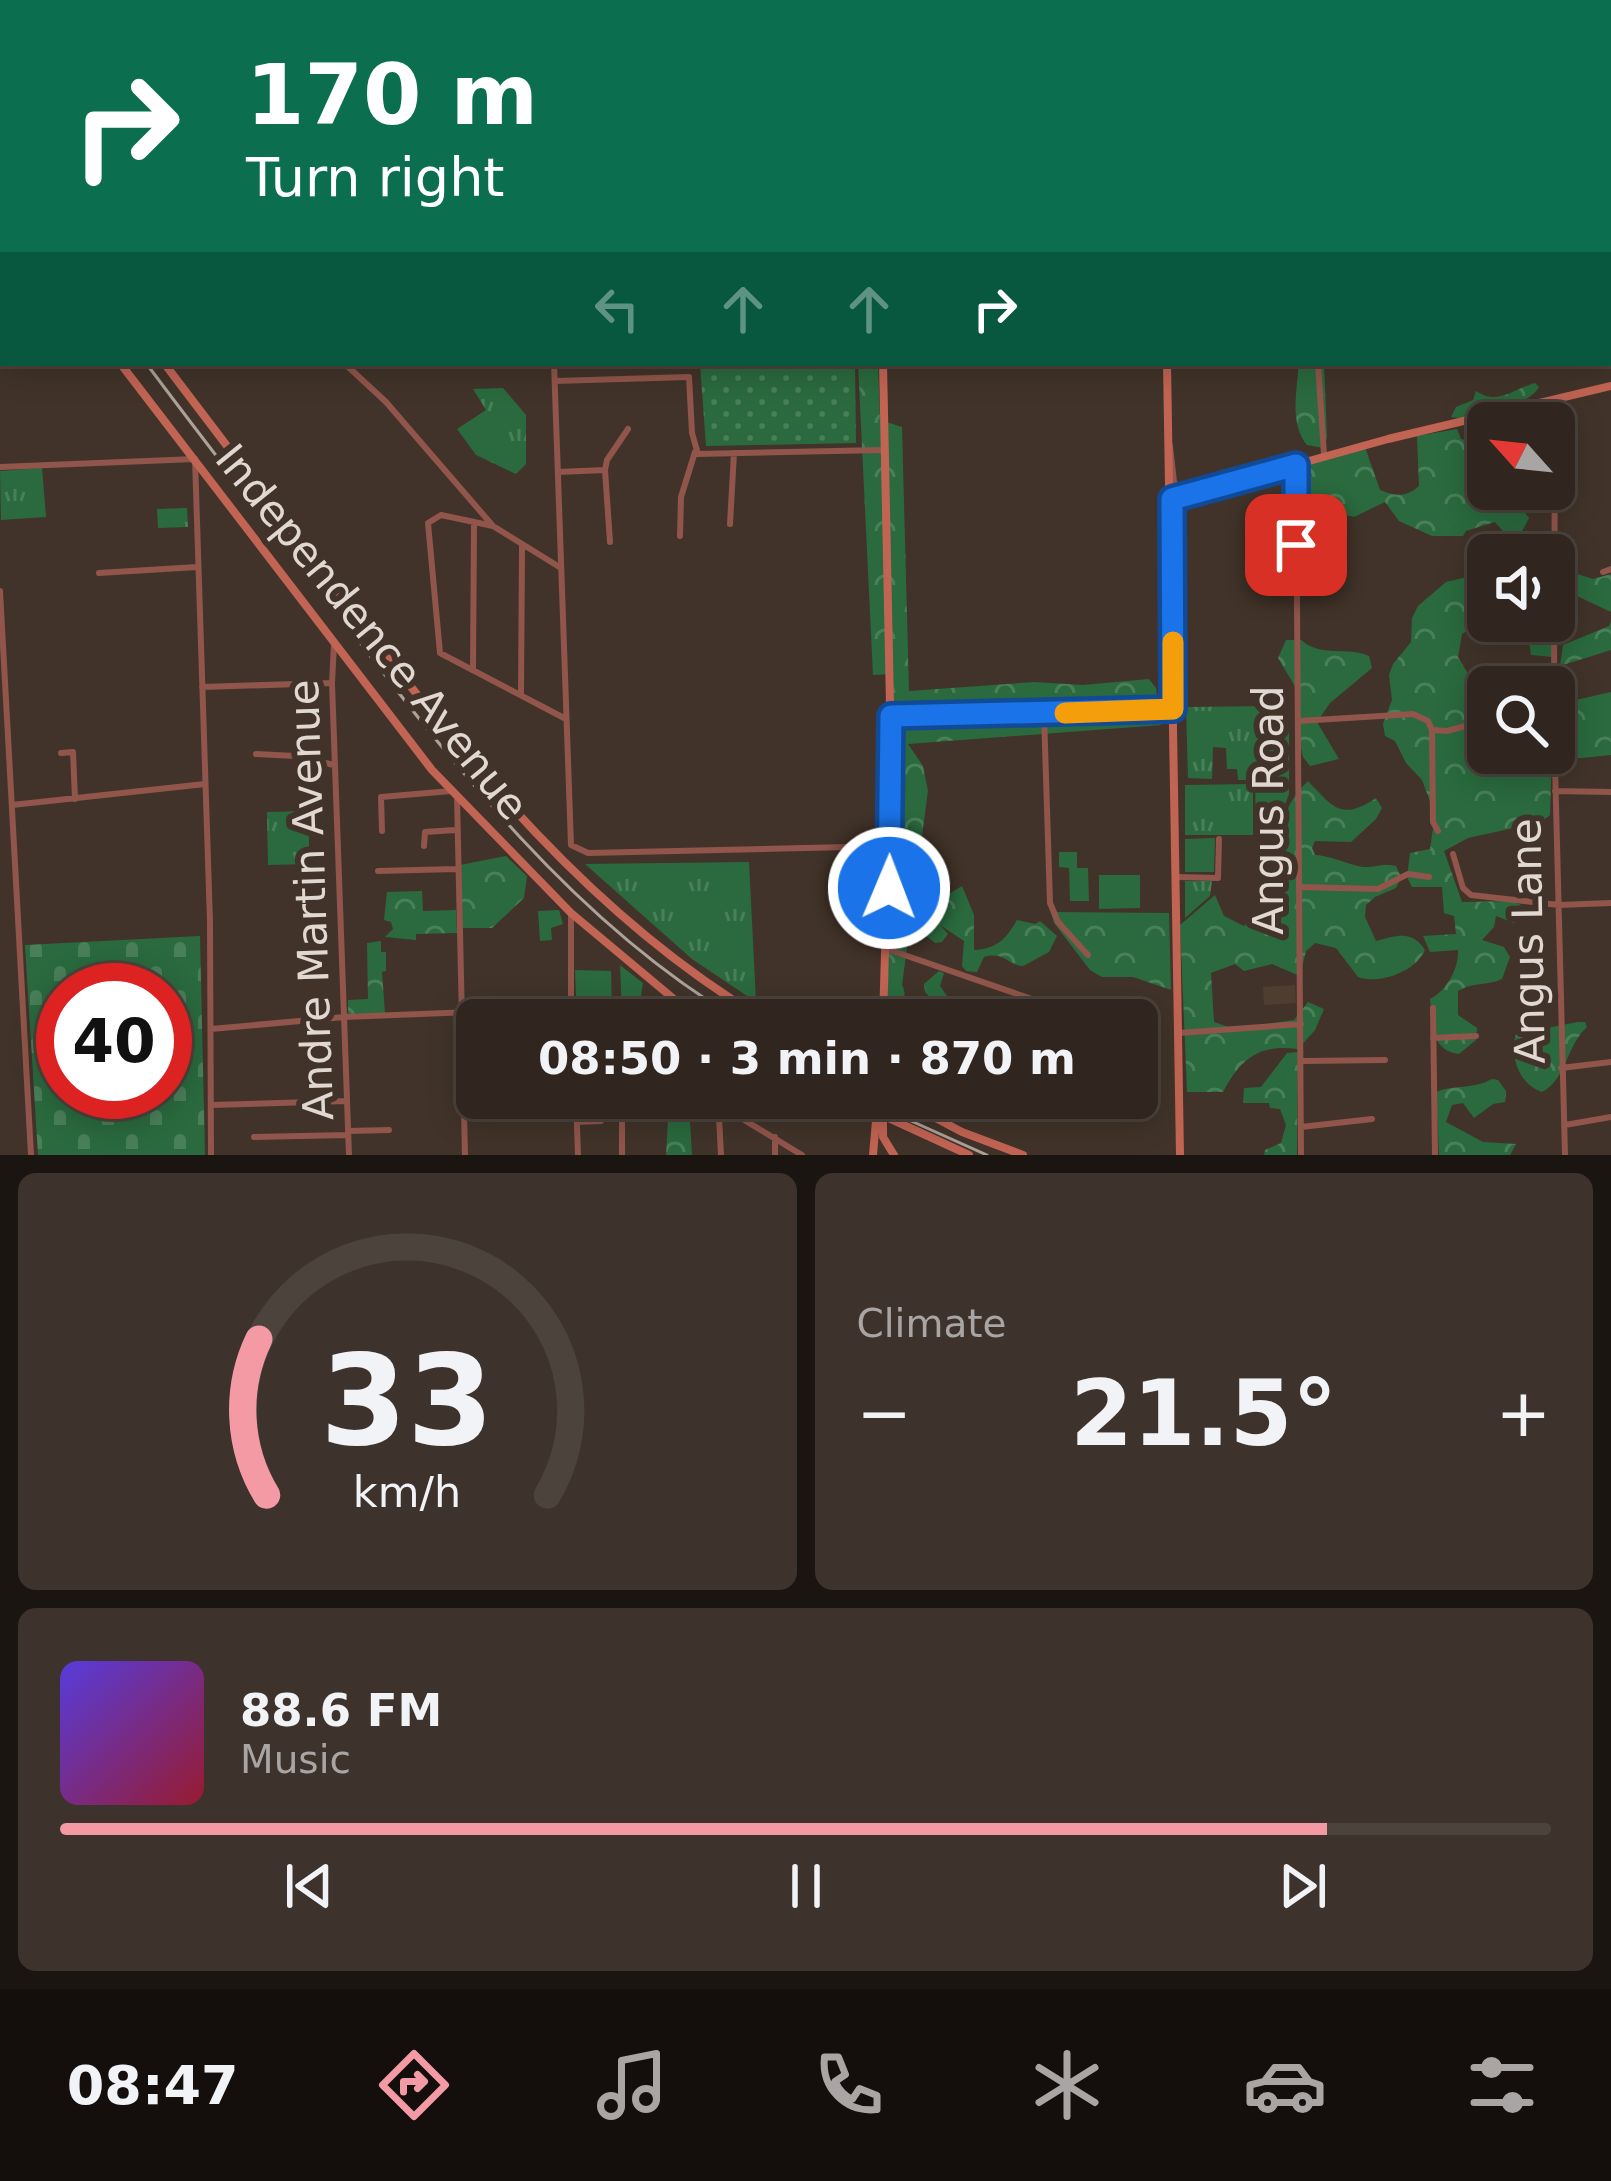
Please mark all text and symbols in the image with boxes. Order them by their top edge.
text: 170 m [246,46,538,144]
icon: right [48,48,204,204]
text: Turn right [246,146,505,209]
icon: left [584,276,650,342]
icon: ahead [710,276,776,342]
icon: ahead [836,276,902,342]
icon: right [962,276,1028,342]
north arrow [1467,402,1575,510]
map controls [1467,402,1575,774]
street label: Independence Avenue [206,435,538,829]
pin [1245,494,1347,596]
icon: arrive [1263,512,1329,578]
button: sound [1467,534,1575,642]
button: search [1467,666,1575,774]
street label: Andre Martin Avenue [279,679,343,1121]
street label: Angus Road [1244,685,1293,935]
street label: Angus Lane [1501,818,1555,1064]
position arrow [826,825,952,951]
speed limit sign: 40 [36,963,192,1119]
text: 08:50 · 3 min · 870 m [538,1032,1076,1085]
text: Climate [857,1301,1007,1346]
text: 33 [320,1328,494,1473]
text: 21.5° [1070,1361,1337,1466]
text: − [857,1375,912,1452]
text: + [1496,1375,1551,1452]
text: km/h [353,1466,461,1516]
text: 88.6 FM [240,1684,442,1737]
text: Music [240,1737,351,1782]
icon: previous [276,1853,342,1919]
icon: pause [773,1853,839,1919]
icon: next [1270,1853,1336,1919]
icon: directions [372,2043,456,2127]
icon: music [590,2043,674,2127]
icon: phone [807,2043,891,2127]
icon: climate [1025,2043,1109,2127]
icon: car [1243,2043,1327,2127]
icon: filters [1460,2043,1544,2127]
text: 08:47 [67,2054,239,2117]

